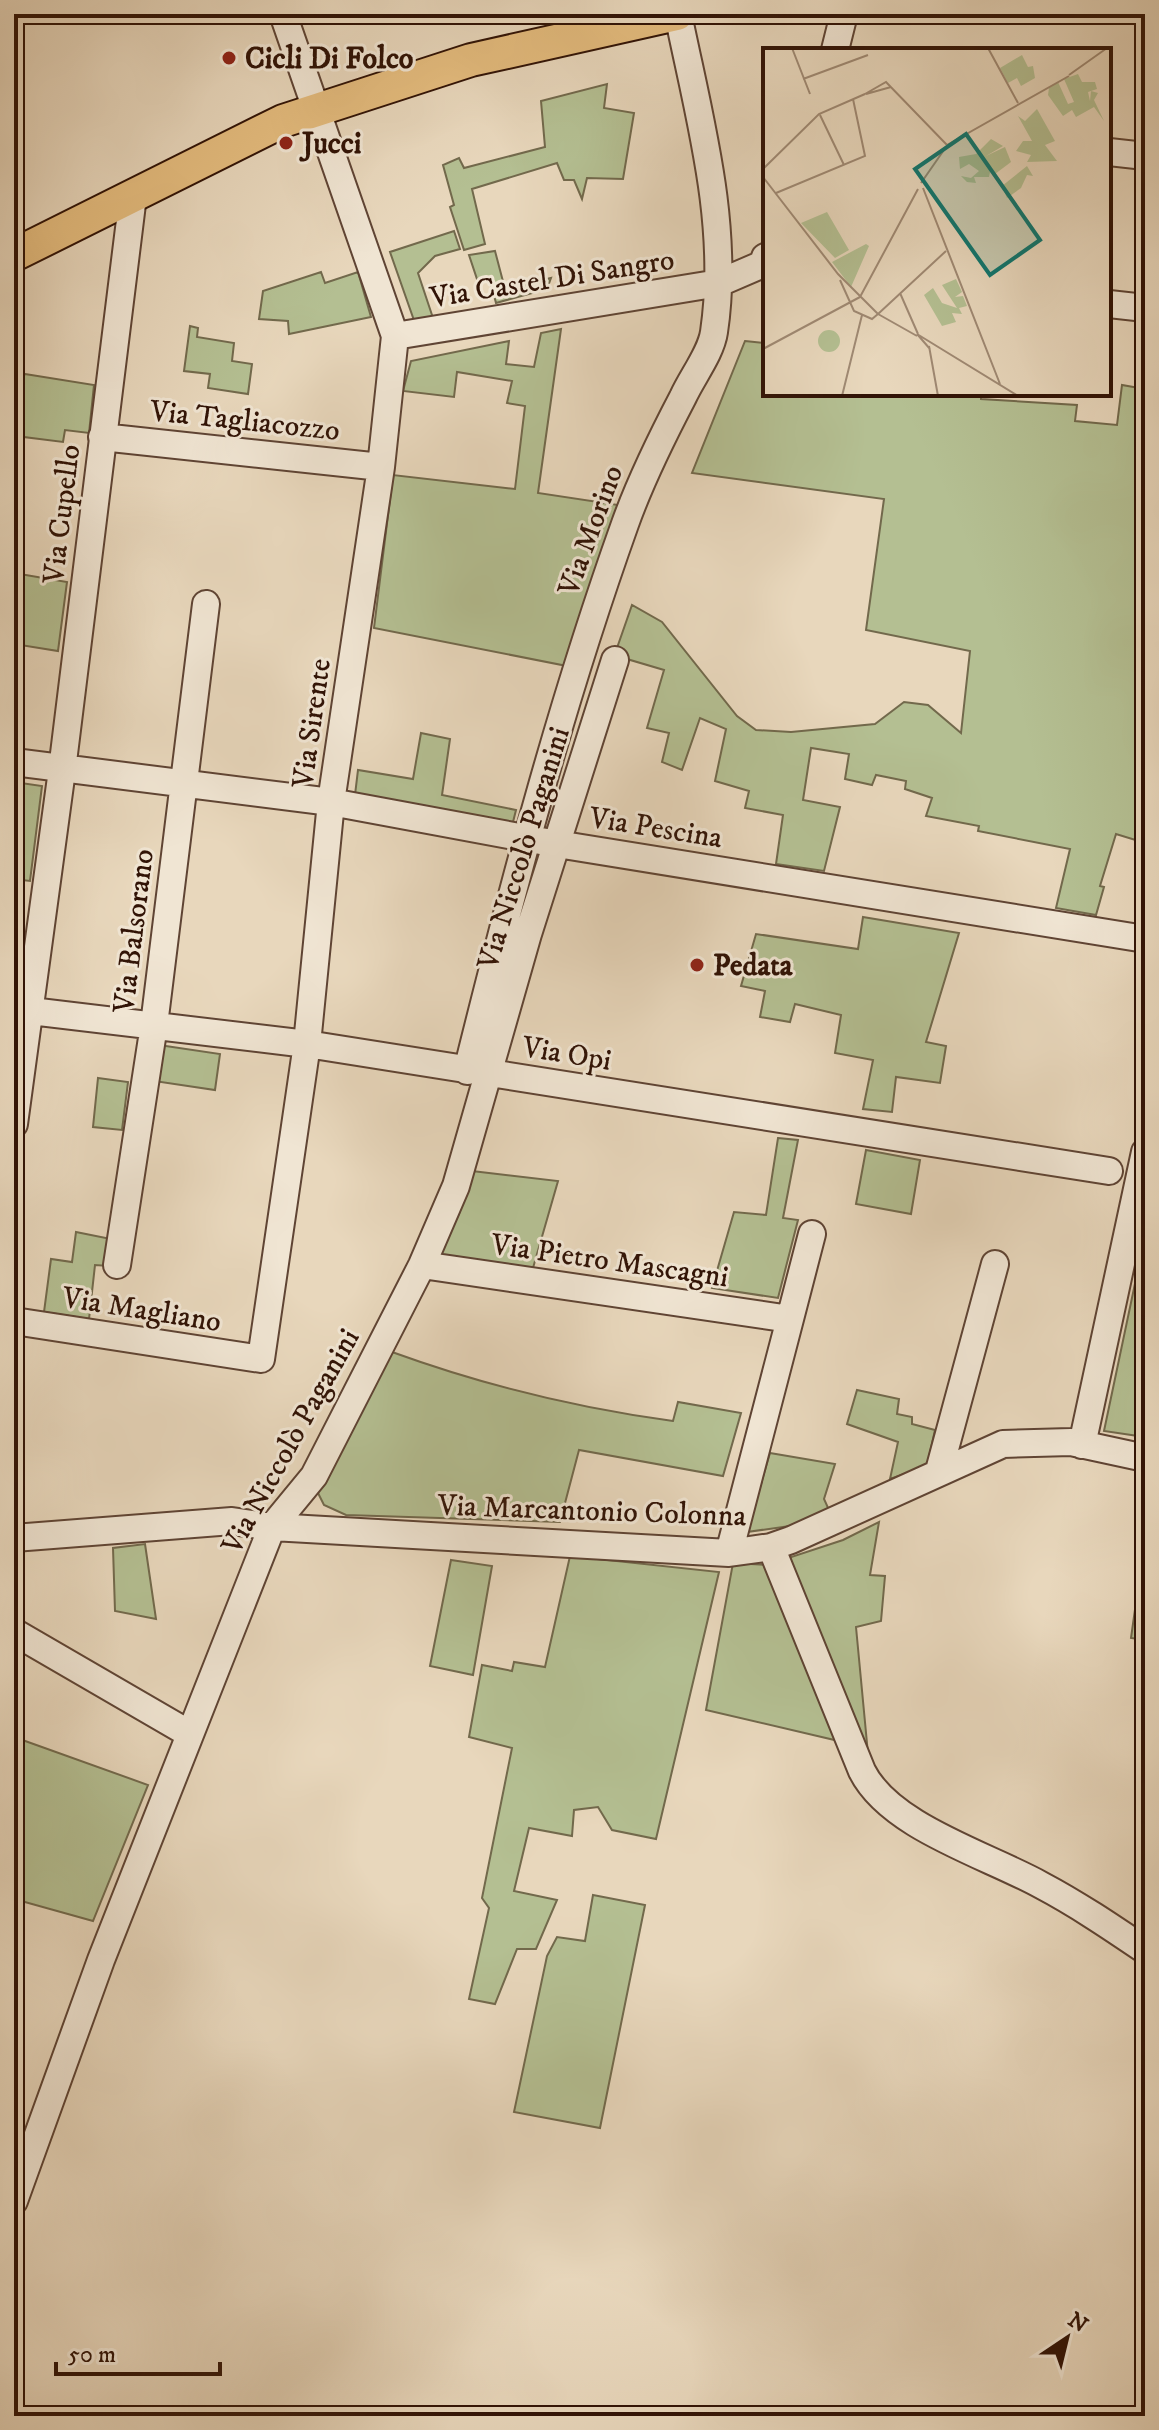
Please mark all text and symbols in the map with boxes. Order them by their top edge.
place label: Cicli Di Folco [245,41,413,78]
inset map [763,48,1111,396]
marker: Cicli Di Folco [220,49,238,67]
place label: Jucci [299,126,362,163]
marker: Jucci [277,134,295,152]
street label: Via Castel Di Sangro [426,242,677,317]
street label: Via Tagliacozzo [147,393,342,450]
street label: Via Cupello [35,442,89,587]
street label: Via Morino [550,460,632,602]
street label: Via Sirente [285,656,340,791]
street label: Via Niccolò Paganini [470,723,579,975]
street label: Via Pescina [586,800,725,857]
street label: Via Balsorano [106,847,163,1016]
place label: Pedata [713,948,794,985]
marker: Pedata [688,956,706,974]
street label: Via Opi [519,1029,614,1080]
street label: Via Pietro Mascagni [488,1226,731,1296]
street label: Via Magliano [59,1280,224,1341]
street label: Via Niccolò Paganini [214,1323,369,1562]
street label: Via Marcantonio Colonna [436,1488,747,1535]
north arrow [1027,2298,1107,2378]
text: N [1062,2307,1093,2339]
scale bar [56,2326,220,2376]
text: 50 m [68,2340,116,2370]

